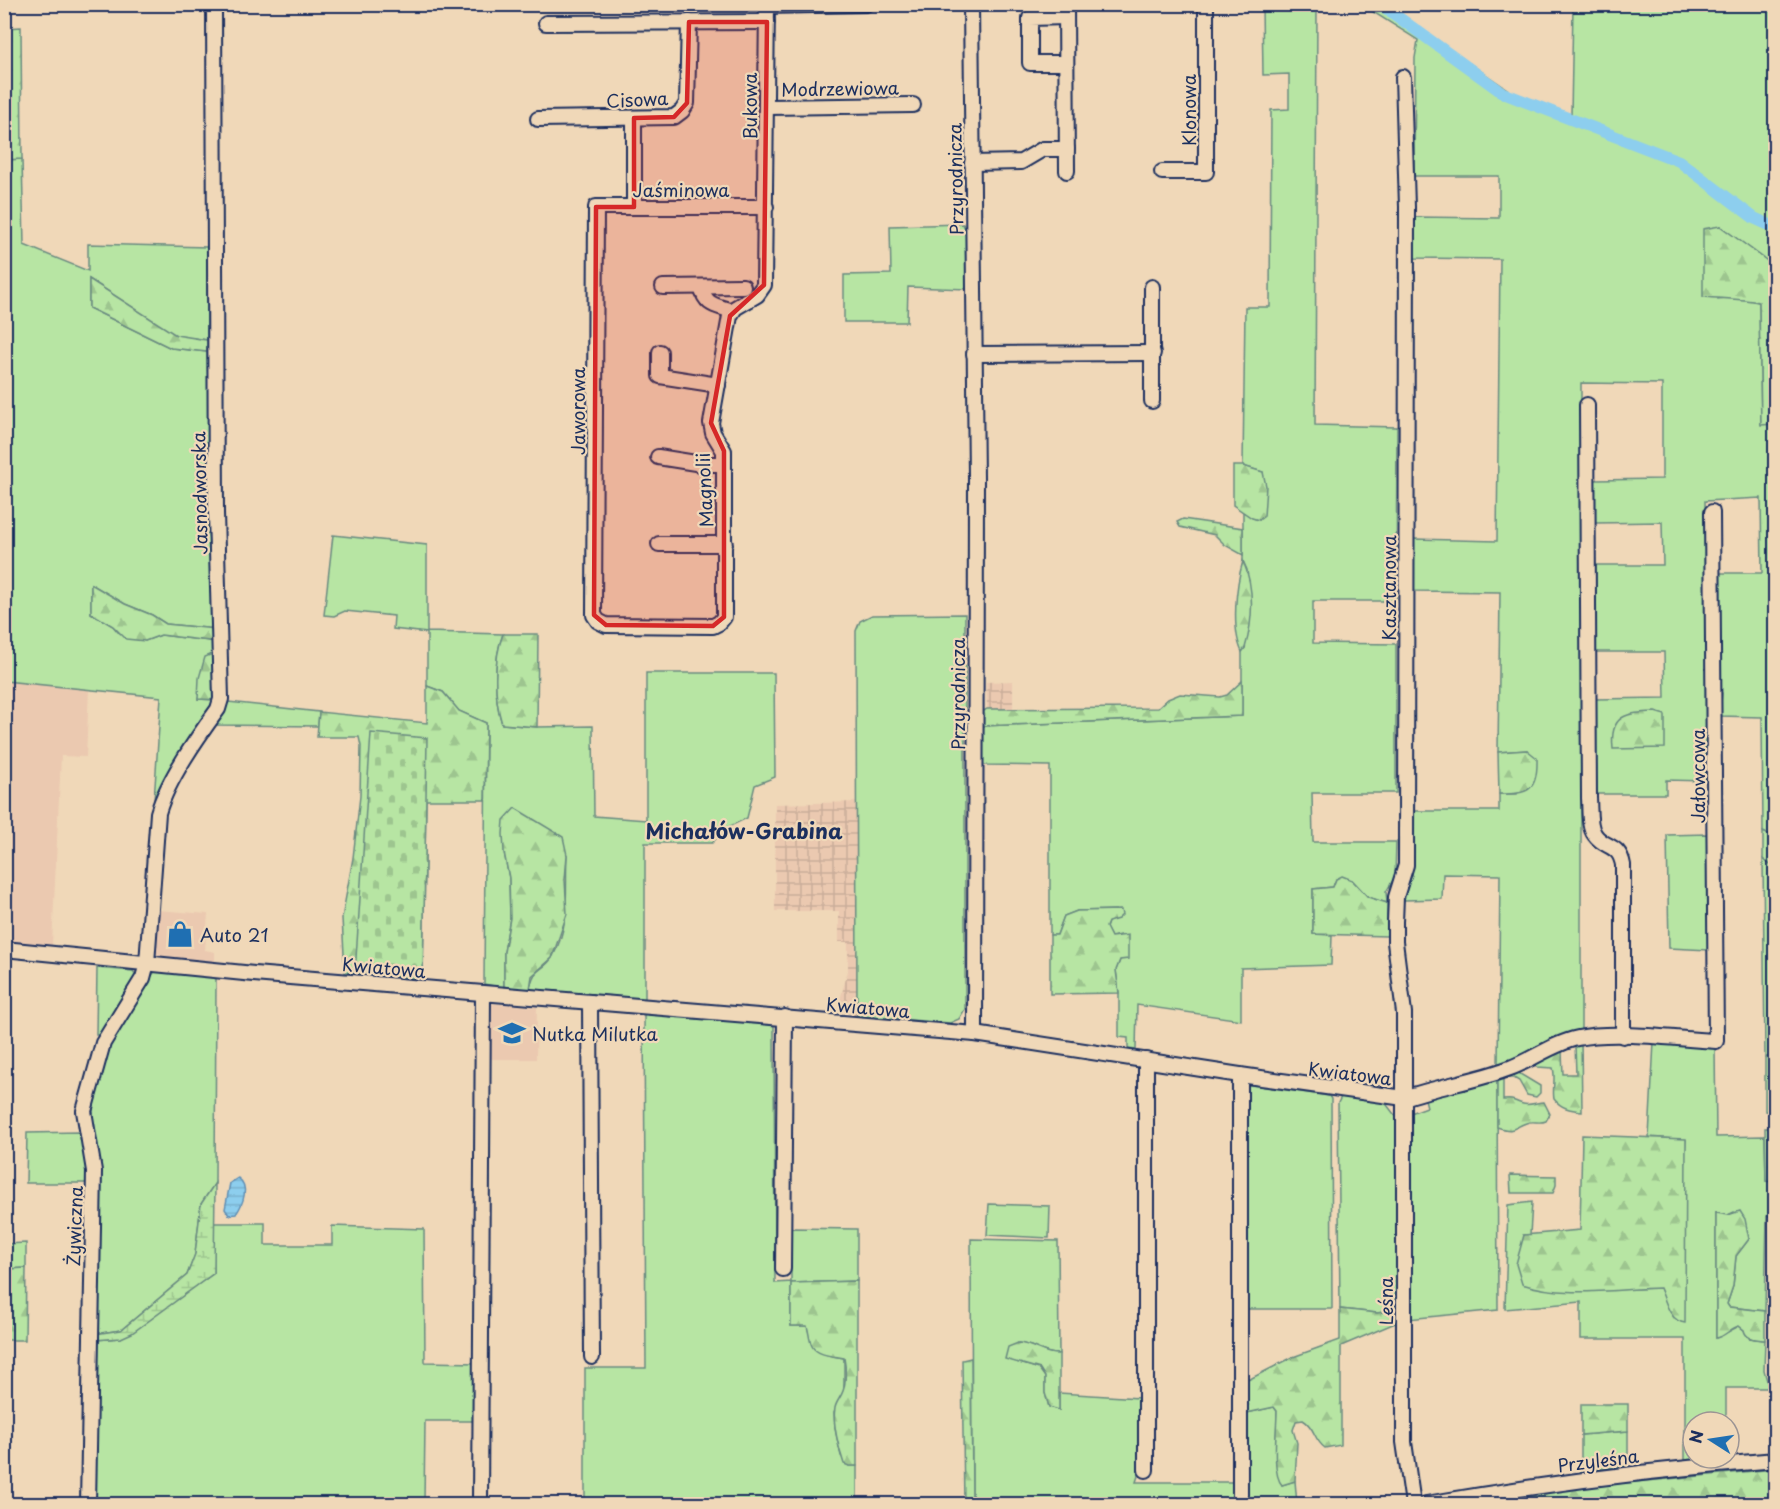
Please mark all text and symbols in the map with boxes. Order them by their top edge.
street label: Bukowa [736,72,763,139]
street label: Modrzewiowa [781,73,900,103]
street label: Klonowa [1175,73,1202,146]
street label: Cisowa [605,84,669,114]
street label: Przyrodnicza [941,122,969,235]
street label: Jaśminowa [633,176,730,203]
street label: Jaworowa [564,367,591,455]
street label: Jasnodworska [184,430,214,555]
street label: Magnolii [689,452,719,528]
street label: Kasztanowa [1375,535,1402,641]
street label: Przyrodnicza [944,637,971,750]
street label: Jałowcowa [1684,728,1711,823]
district label: Michałów-Grabina [645,814,843,846]
shop icon: Auto 21 [165,919,195,949]
place label: Auto 21 [200,921,269,948]
street label: Kwiatowa [341,950,428,984]
street label: Kwiatowa [825,990,912,1024]
school or university icon: Nutka Milutka [497,1018,527,1048]
place label: Nutka Milutka [532,1020,659,1047]
street label: Kwiatowa [1307,1054,1394,1092]
street label: Żywiczna [59,1185,89,1267]
street label: Leśna [1372,1276,1399,1325]
north arrow [1681,1410,1741,1470]
text: N [1682,1428,1708,1445]
street label: Przyleśna [1556,1442,1641,1478]

